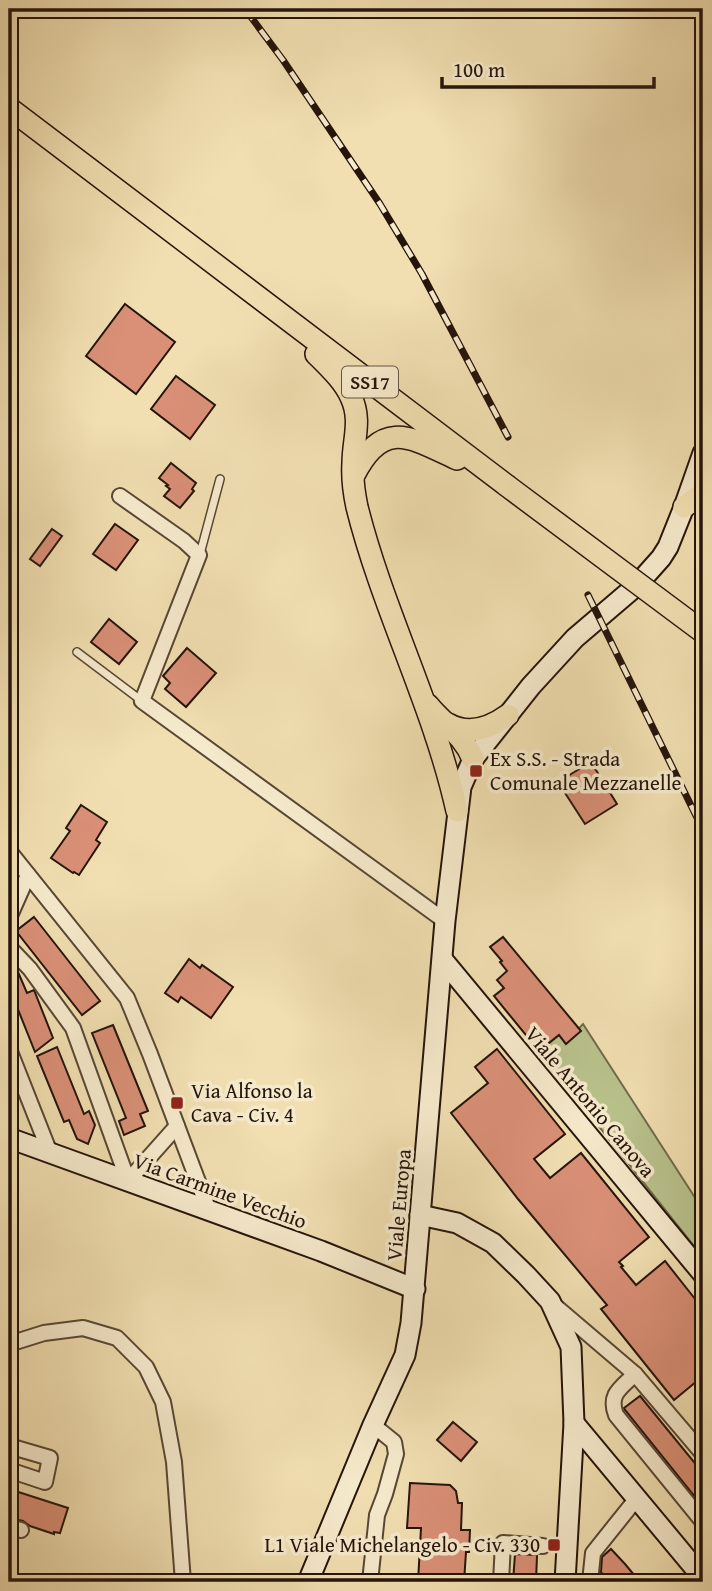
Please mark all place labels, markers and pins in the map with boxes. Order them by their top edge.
place label: Ex S.S. - Strada Comunale Mezzanelle [490,743,682,798]
marker: Ex S.S. - Strada Comunale Mezzanelle [468,763,484,779]
place label: Via Alfonso la Cava - Civ. 4 [191,1075,313,1130]
marker: Via Alfonso la Cava - Civ. 4 [169,1095,185,1111]
place label: L1 Viale Michelangelo - Civ. 330 [265,1529,540,1560]
marker: L1 Viale Michelangelo - Civ. 330 [546,1537,562,1553]

